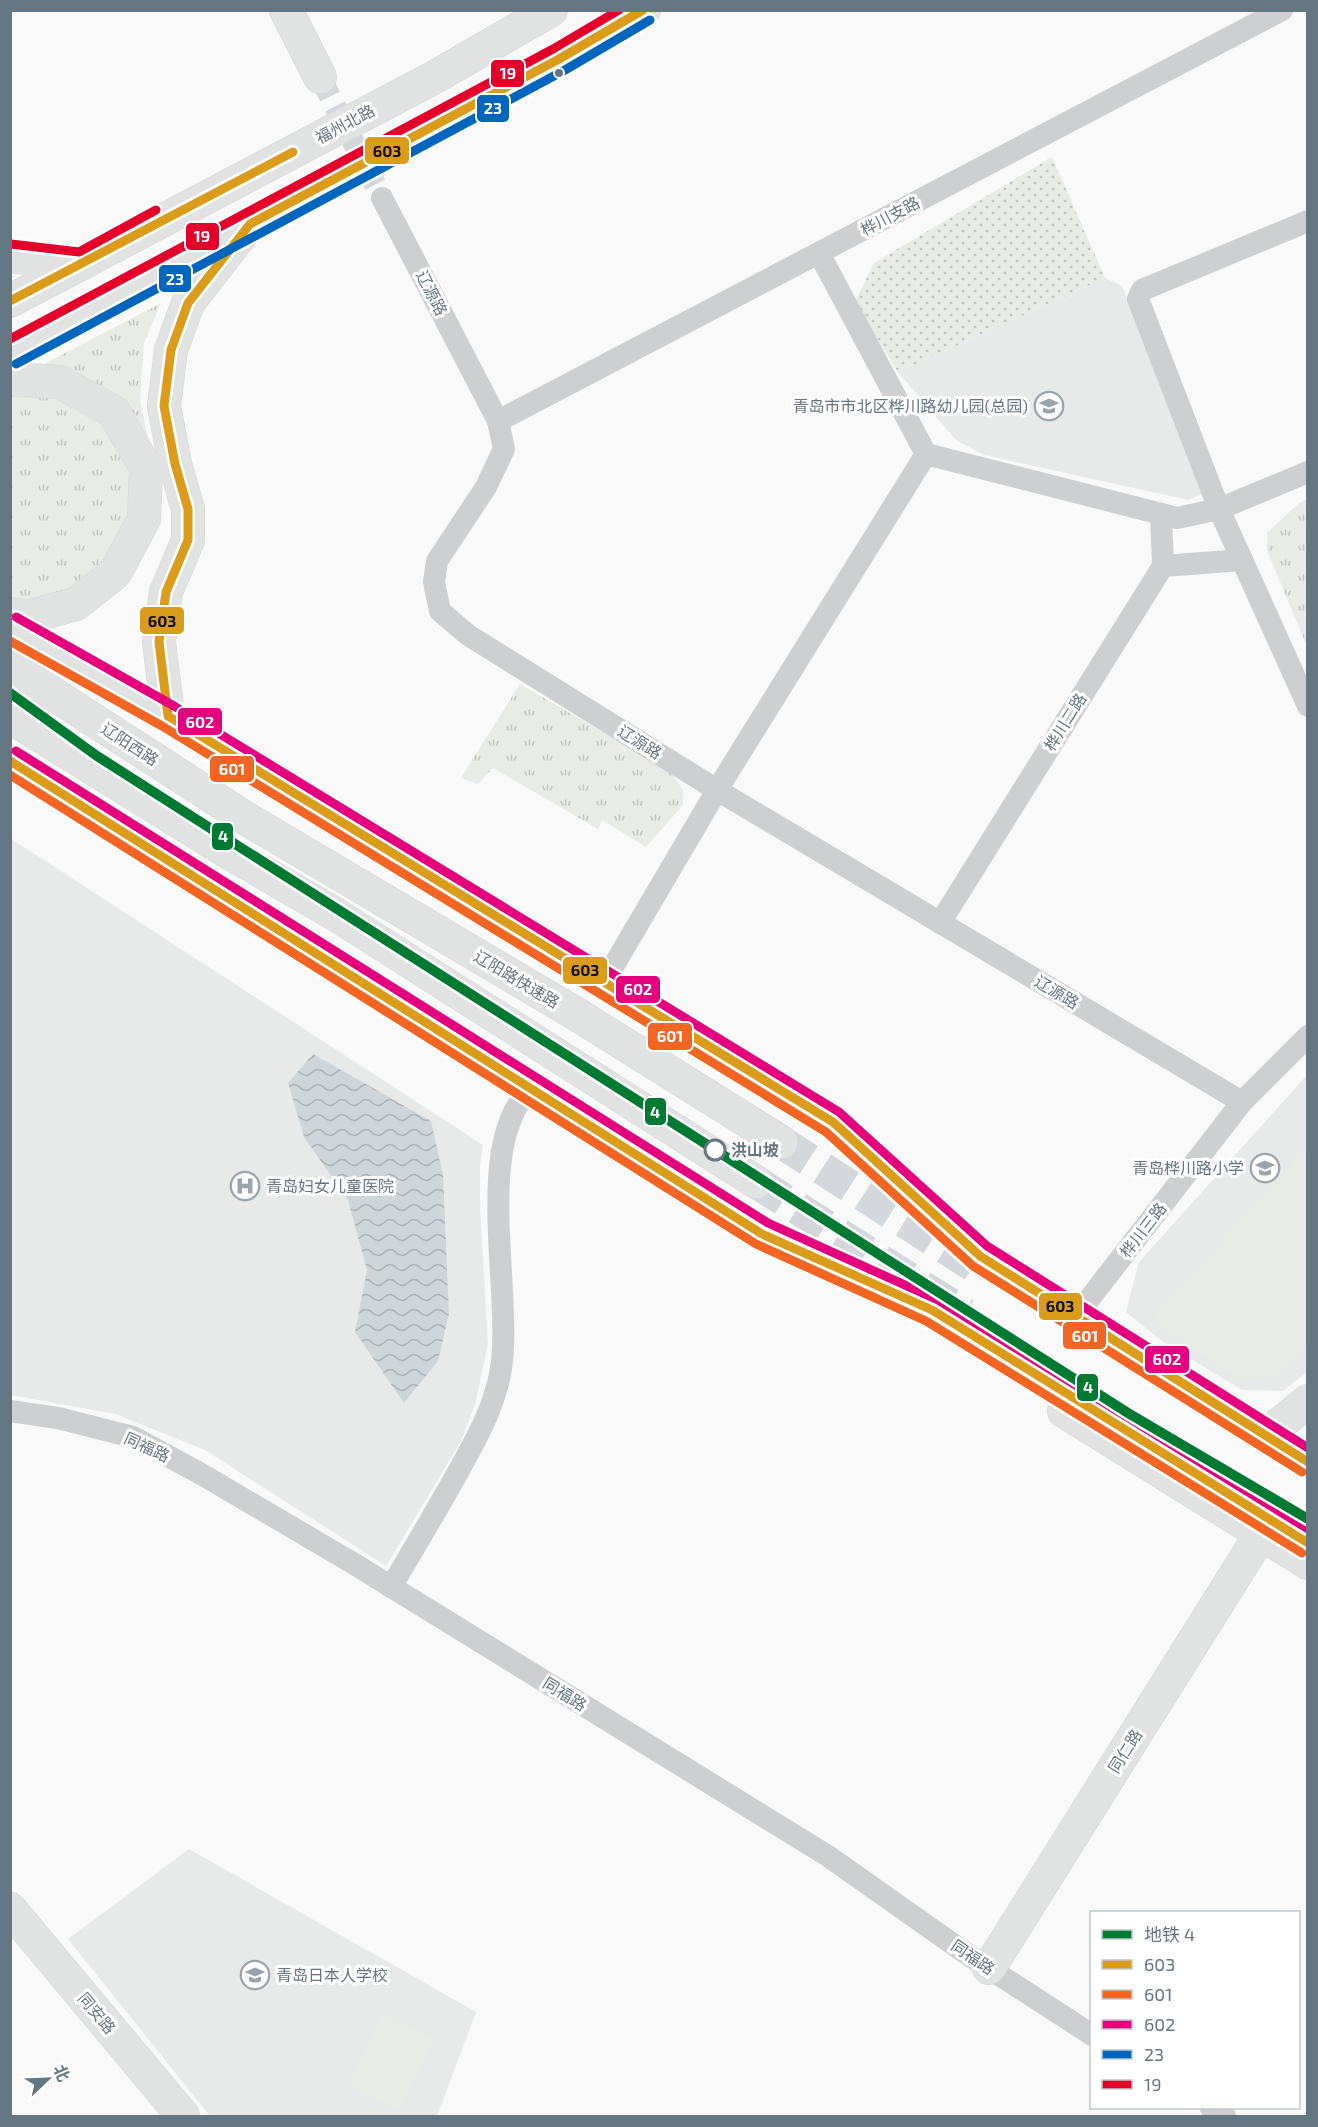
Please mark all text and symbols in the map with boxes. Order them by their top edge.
line badge: 19 [490,59,525,88]
text: 19 [500,63,516,82]
unlabelled marker [553,67,565,79]
line badge: 23 [476,94,510,123]
text: 23 [484,98,502,117]
street label: 福州北路 [312,100,377,147]
line badge: 603 [364,136,410,165]
text: 603 [373,141,401,160]
street label: 桦川支路 [857,192,922,239]
line badge: 19 [185,222,220,251]
text: 19 [194,226,210,245]
line badge: 23 [158,264,192,293]
street label: 辽源路 [413,267,452,318]
text: 23 [166,269,184,288]
school or university icon: 青岛市市北区桦川路幼儿园(总园) [1033,390,1065,422]
place label: 青岛市市北区桦川路幼儿园(总园) [793,396,1028,415]
line badge: 603 [139,606,185,635]
text: 603 [148,611,176,630]
street label: 桦川二路 [1040,690,1090,754]
line badge: 602 [177,707,223,736]
text: 602 [186,712,214,731]
street label: 辽阳西路 [98,718,162,769]
street label: 辽源路 [615,721,666,762]
line badge: 601 [209,755,255,783]
text: 601 [219,759,245,778]
line badge: 4 [211,822,234,851]
text: 4 [218,826,228,845]
street label: 辽阳路快速路 [471,946,563,1011]
line badge: 603 [562,956,608,985]
text: 603 [571,960,599,979]
street label: 辽源路 [1032,971,1083,1012]
line badge: 602 [615,975,661,1004]
text: 602 [624,979,652,998]
line badge: 601 [647,1022,693,1051]
text: 601 [657,1026,683,1045]
line badge: 4 [644,1097,667,1126]
text: 4 [650,1102,660,1121]
marker: 洪山坡 [704,1139,726,1161]
place label: 洪山坡 [731,1140,779,1159]
school or university icon: 青岛桦川路小学 [1249,1152,1281,1184]
place label: 青岛桦川路小学 [1132,1158,1244,1177]
hospital icon: 青岛妇女儿童医院 [229,1170,261,1202]
place label: 青岛妇女儿童医院 [266,1176,394,1195]
street label: 桦川三路 [1115,1199,1170,1261]
line badge: 603 [1038,1292,1083,1321]
text: 603 [1046,1296,1074,1315]
line badge: 601 [1062,1321,1107,1350]
text: 601 [1072,1326,1098,1345]
line badge: 602 [1144,1345,1190,1374]
text: 602 [1153,1349,1181,1368]
line badge: 4 [1076,1373,1099,1402]
text: 4 [1083,1377,1093,1396]
street label: 同福路 [121,1428,173,1465]
street label: 同福路 [540,1673,591,1714]
street label: 同仁路 [1104,1725,1145,1776]
legend [1090,1911,1300,2109]
text: 地铁 4 [1144,1923,1195,1945]
street label: 同福路 [948,1935,998,1978]
text: 603 [1144,1953,1175,1975]
school or university icon: 青岛日本人学校 [239,1959,271,1991]
place label: 青岛日本人学校 [276,1965,388,1984]
text: 601 [1144,1983,1172,2005]
street label: 同安路 [75,1988,120,2037]
text: 602 [1144,2013,1175,2035]
text: 23 [1144,2043,1164,2065]
north arrow [18,2049,78,2109]
text: 北 [50,2062,74,2084]
text: 19 [1144,2073,1161,2095]

